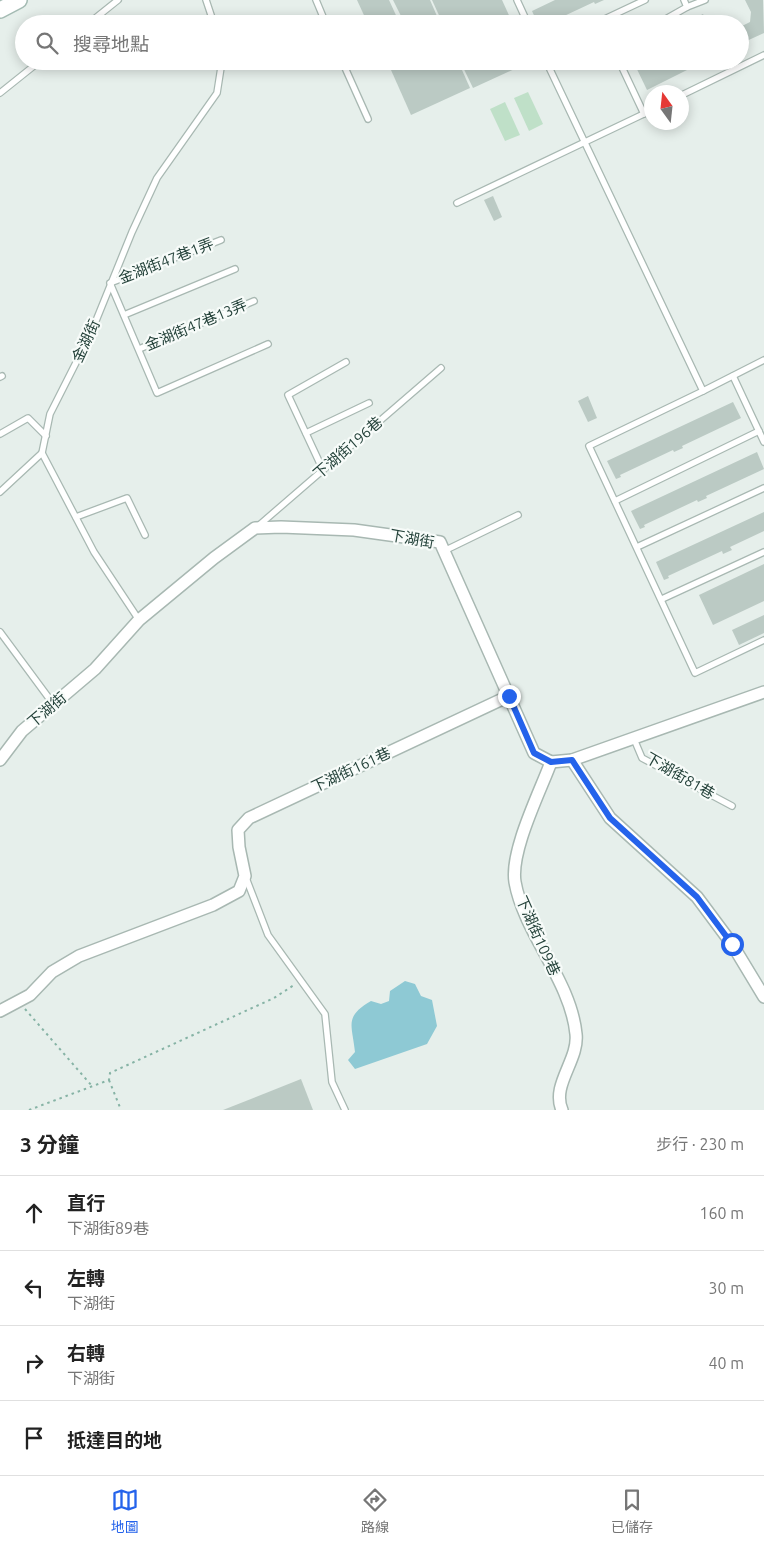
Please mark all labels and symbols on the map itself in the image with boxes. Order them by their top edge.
north arrow [644,85,689,130]
street label: 金湖街47巷1弄 [116,235,216,286]
street label: 金湖街47巷13弄 [142,295,249,354]
street label: 金湖街 [68,317,103,365]
street label: 下湖街196巷 [310,413,385,482]
street label: 下湖街 [388,526,436,551]
route end [498,685,521,708]
street label: 下湖街 [24,689,69,731]
street label: 下湖街161巷 [309,744,393,795]
street label: 下湖街81巷 [643,749,718,802]
street label: 下湖街109巷 [513,893,564,978]
route start [721,933,744,956]

